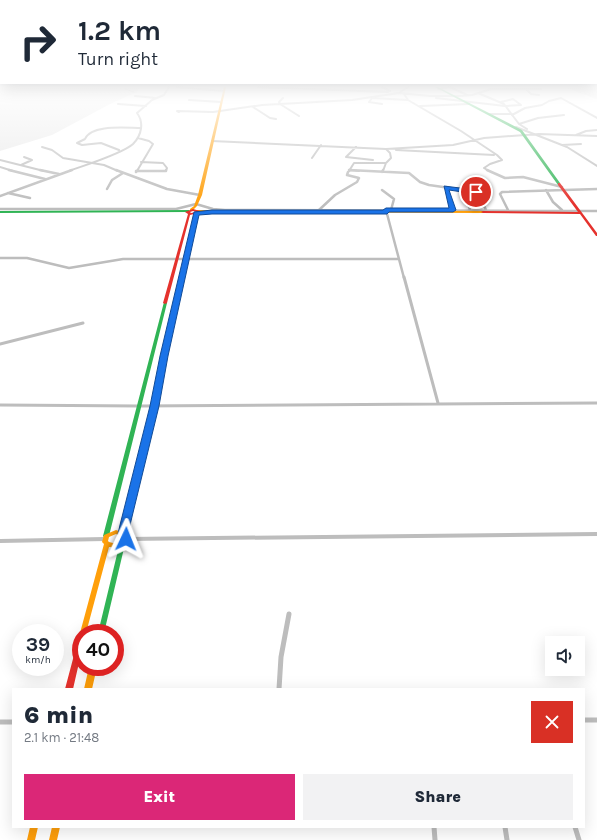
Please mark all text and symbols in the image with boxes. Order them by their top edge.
text: 1.2 km [78,14,161,47]
icon: right [12,16,64,68]
text: Turn right [78,48,158,70]
pin [459,175,493,209]
icon: arrive [465,181,487,203]
position arrow [105,518,147,560]
speed limit sign: 40 [72,624,124,676]
text: 39 [26,633,50,656]
map controls [545,636,585,676]
button: sound [545,636,585,676]
text: km/h [25,654,51,666]
text: 6 min [24,701,93,729]
button: close [531,701,573,743]
text: 2.1 km · 21:48 [24,730,99,745]
button: Exit [24,774,295,820]
button: Share [303,774,573,820]

